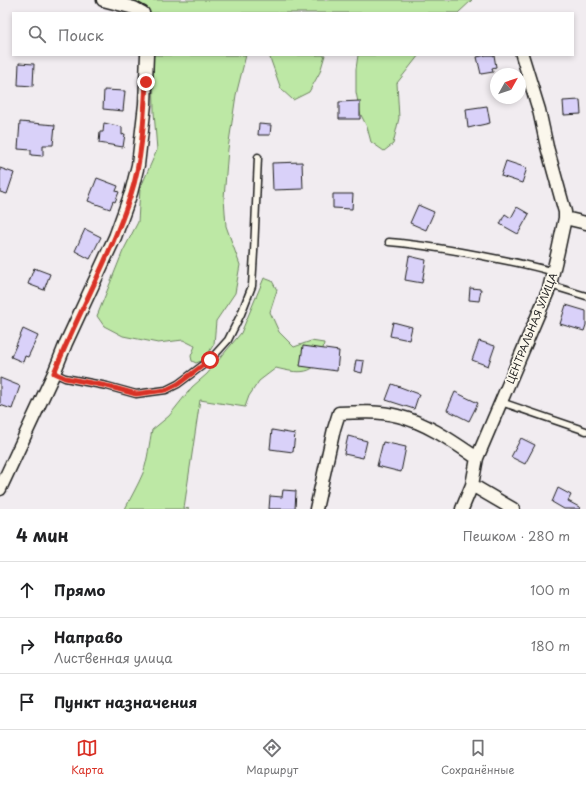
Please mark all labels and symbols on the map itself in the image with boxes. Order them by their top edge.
north arrow [490,68,526,104]
route end [137,73,155,91]
street label: ЦЕНТРАЛЬНАЯ УЛИЦА [502,270,560,386]
route start [201,351,219,369]

